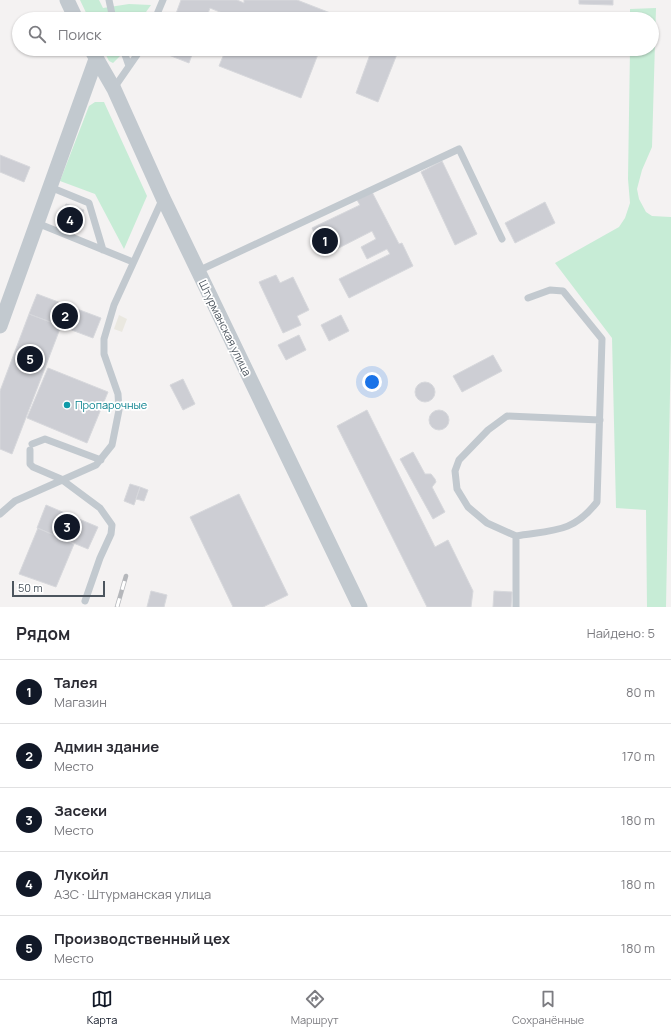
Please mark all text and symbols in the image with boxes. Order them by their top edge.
search box [12,12,659,56]
icon: search [26,23,48,45]
text: Поиск [58,24,102,45]
pin: 4 [57,205,83,235]
pin: 1 [312,226,338,256]
street label: Штурманская улица [196,277,255,378]
pin: 2 [52,301,78,331]
pin: 5 [17,344,43,374]
your location [362,372,382,392]
place label: Пропарочные [75,397,148,412]
marker: Пропарочные [62,400,72,410]
pin: 3 [54,512,80,542]
scale bar [12,579,105,598]
text: 50 m [18,580,43,595]
text: Рядом [16,622,70,645]
text: Найдено: 5 [587,624,655,642]
text: Талея [54,672,97,693]
text: 1 [26,683,32,701]
text: 80 m [626,683,655,701]
text: Магазин [54,693,107,711]
text: Админ здание [54,736,159,757]
text: 2 [25,747,33,765]
text: 170 m [622,747,655,765]
text: Место [54,757,94,775]
text: Засеки [54,800,107,821]
text: 3 [25,811,33,829]
text: 180 m [621,811,655,829]
text: Место [54,821,94,839]
text: Лукойл [54,864,109,885]
text: 4 [25,875,33,893]
text: 180 m [621,875,655,893]
text: АЗС · Штурманская улица [54,885,211,903]
text: Производственный цех [54,928,230,949]
text: 5 [25,939,33,957]
text: 180 m [621,939,655,957]
text: Место [54,949,94,967]
tab: Карта [87,988,117,1027]
tab: Маршрут [291,988,339,1027]
tab: Сохранённые [512,988,584,1027]

